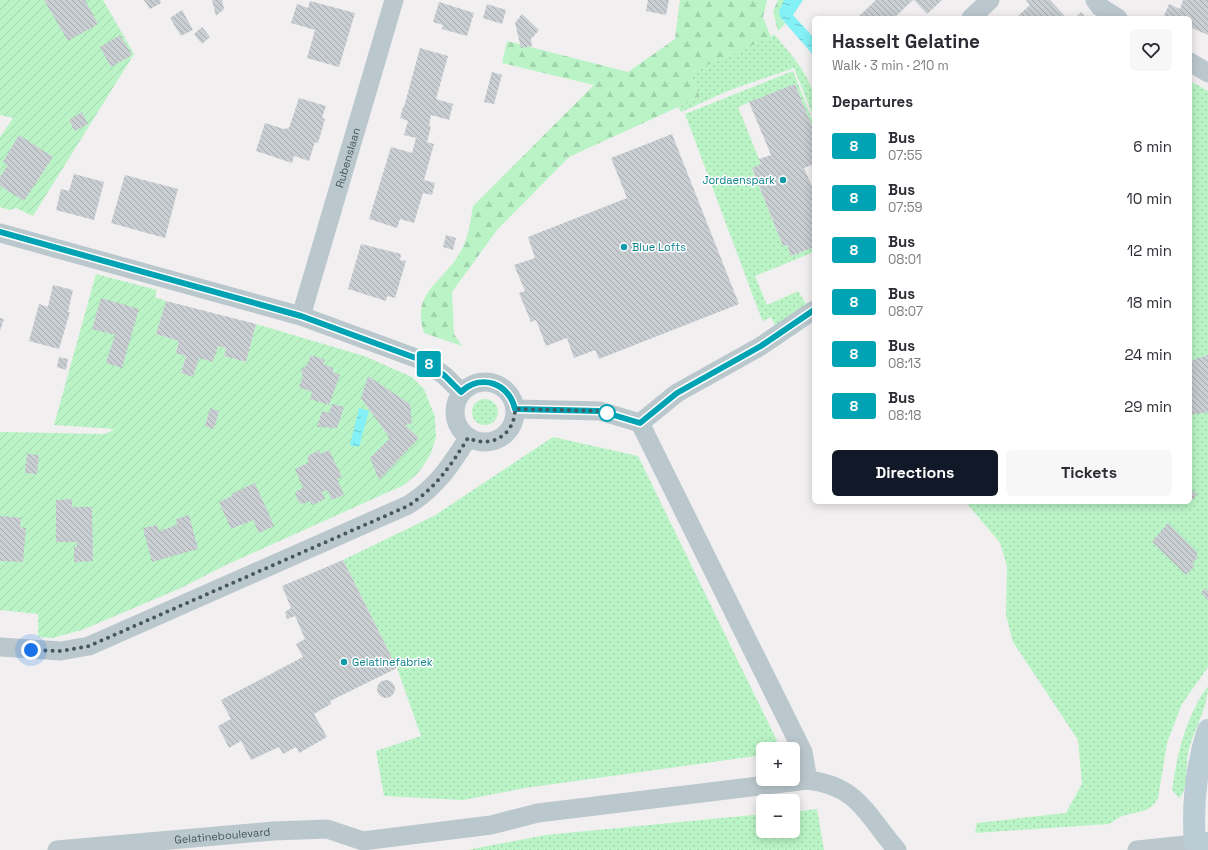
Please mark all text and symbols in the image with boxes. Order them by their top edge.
text: Hasselt Gelatine [832,29,980,54]
button: heart [1130,29,1172,71]
text: Walk · 3 min · 210 m [832,57,949,74]
text: Departures [832,92,913,111]
street label: Rubenslaan [332,126,363,189]
text: Bus [888,128,915,147]
text: 8 [850,137,858,155]
text: 6 min [1133,137,1172,156]
text: 07:55 [888,147,922,164]
place label: Jordaenspark [702,173,775,187]
marker: Jordaenspark [778,175,788,185]
text: Bus [888,180,915,199]
text: 8 [850,189,858,207]
text: 10 min [1126,189,1172,208]
text: 07:59 [888,199,922,216]
text: Bus [888,232,915,251]
place label: Blue Lofts [632,240,686,254]
text: 8 [850,241,858,259]
text: 12 min [1127,241,1172,260]
marker: Blue Lofts [619,242,629,252]
text: 08:01 [888,251,922,268]
text: Bus [888,284,915,303]
text: 8 [850,293,858,311]
text: 18 min [1127,293,1172,312]
text: 08:07 [888,303,923,320]
text: Bus [888,336,915,355]
text: 8 [850,345,858,363]
text: 24 min [1124,345,1172,364]
line badge: 8 [416,351,442,377]
text: 8 [425,355,433,373]
text: 08:13 [888,355,921,372]
text: Bus [888,388,915,407]
text: 8 [850,397,858,415]
text: 29 min [1124,397,1172,416]
unlabelled marker [598,404,616,422]
text: 08:18 [888,407,921,424]
button: Directions [832,450,998,496]
button: Tickets [1006,450,1172,496]
your location [21,640,41,660]
place label: Gelatinefabriek [352,655,433,669]
marker: Gelatinefabriek [339,657,349,667]
map controls [756,742,800,838]
button: + [756,742,800,786]
button: − [756,794,800,838]
street label: Gelatineboulevard [174,824,271,847]

